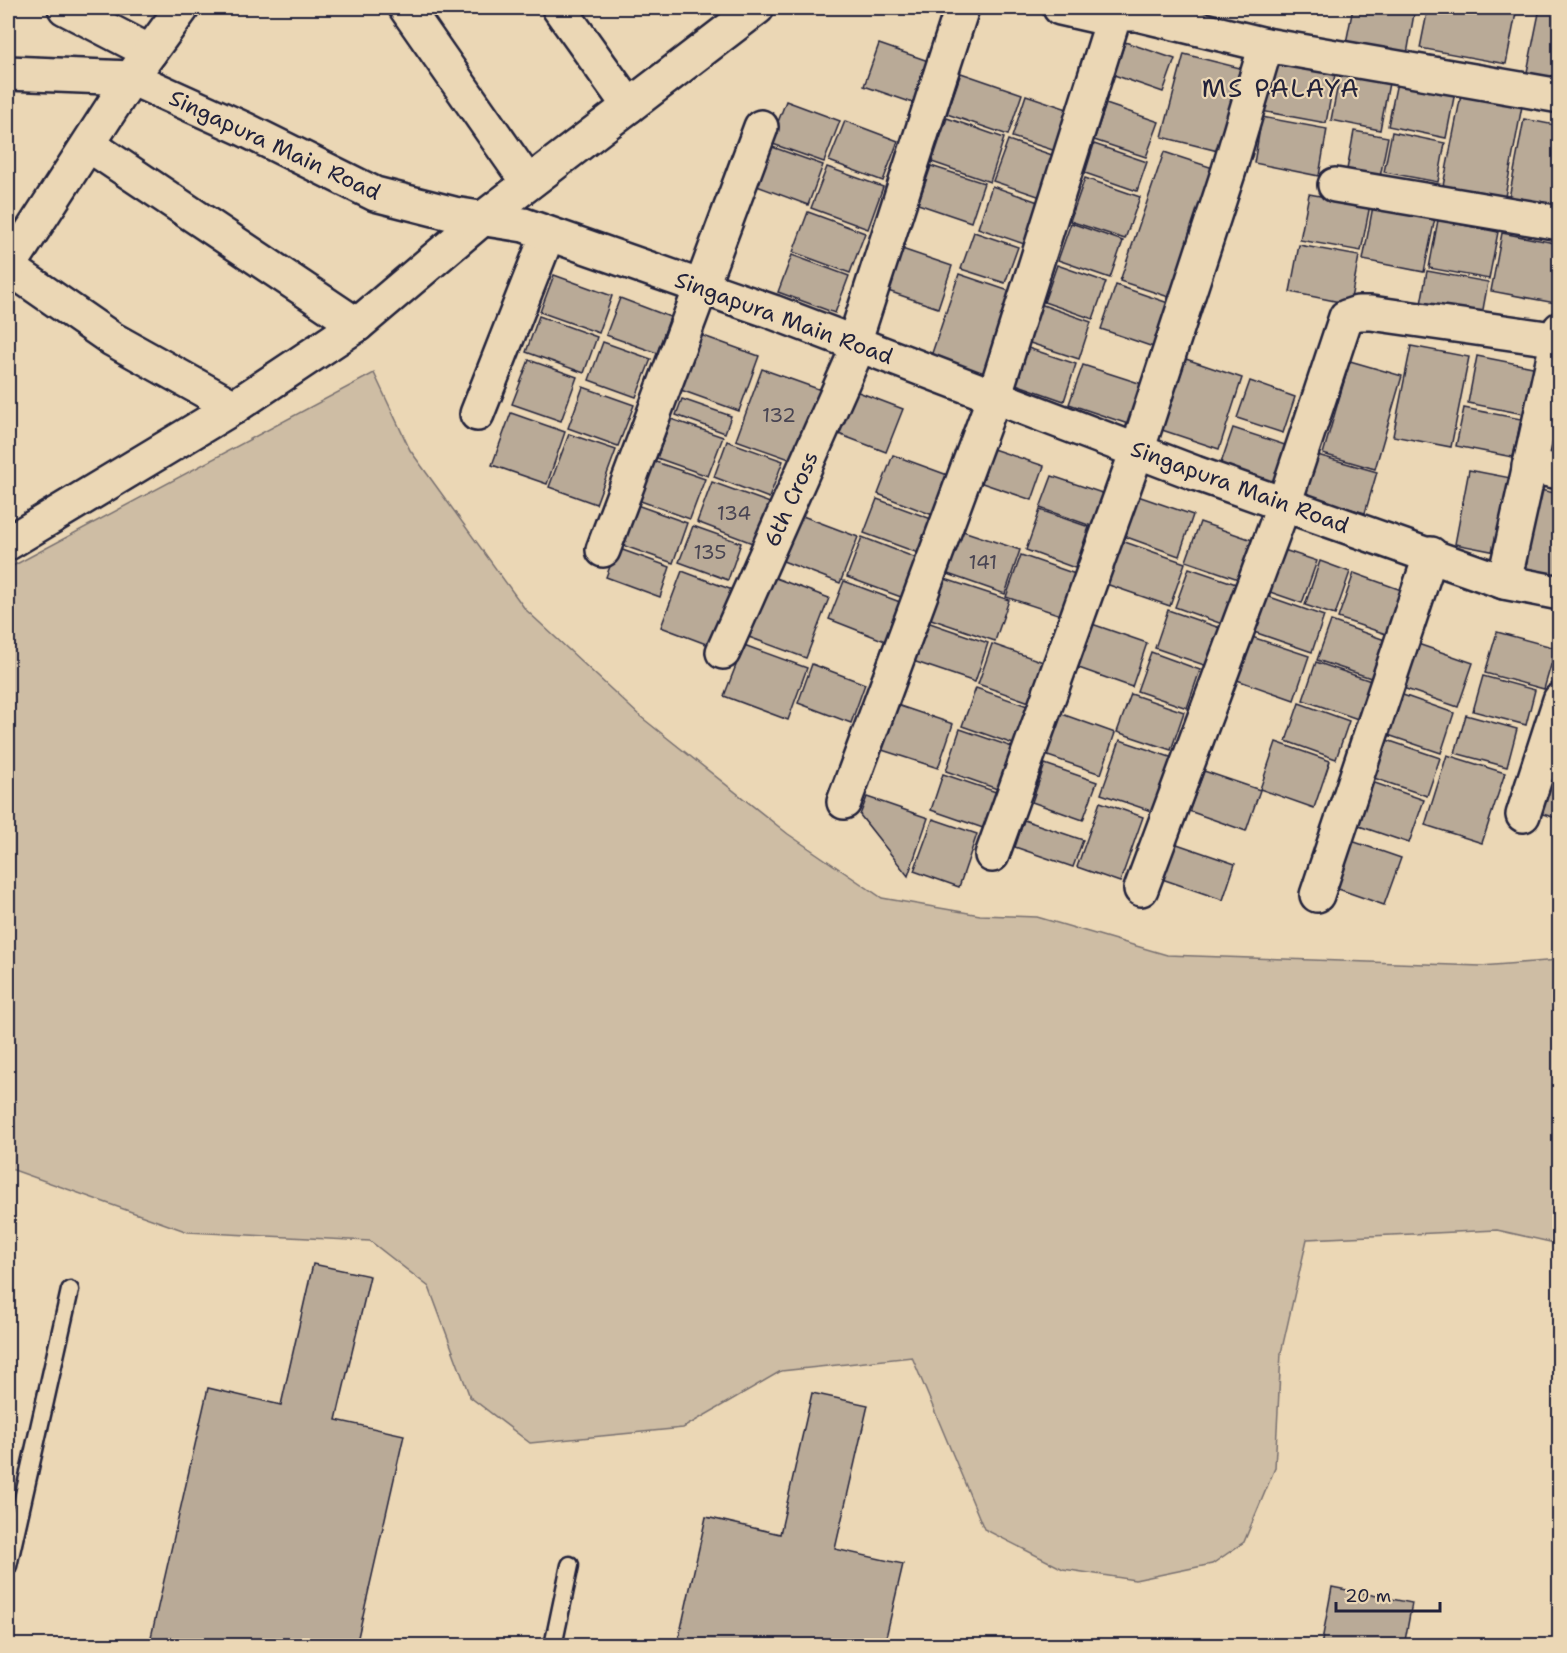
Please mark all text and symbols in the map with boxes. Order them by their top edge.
district label: MS PALAYA [1202,70,1360,105]
street label: Singapura Main Road [164,83,386,207]
street label: Singapura Main Road [671,265,897,371]
house number: 132 [762,402,796,428]
street label: Singapura Main Road [1127,434,1353,540]
street label: 6th Cross [757,447,825,551]
house number: 134 [717,500,751,526]
house number: 135 [693,539,727,565]
house number: 141 [969,549,997,575]
scale bar [1336,1575,1440,1613]
text: 20 m [1345,1584,1391,1608]

